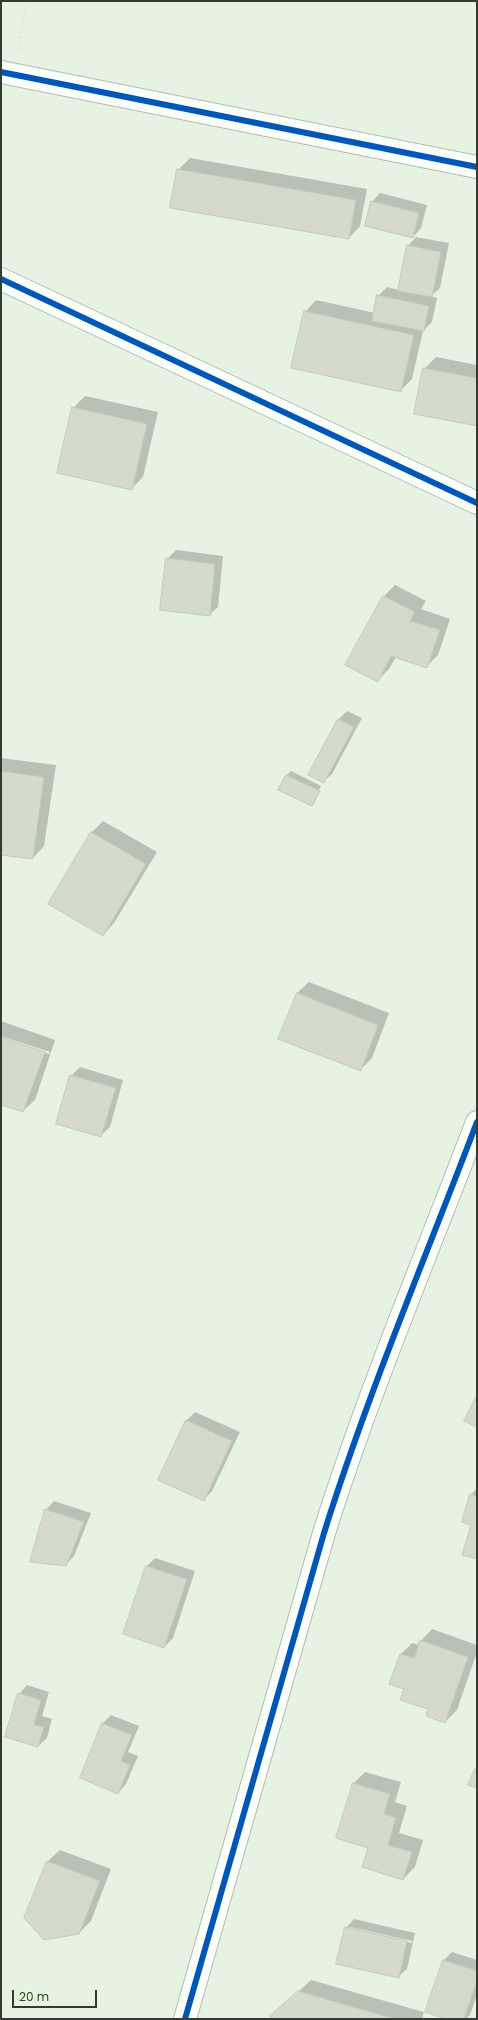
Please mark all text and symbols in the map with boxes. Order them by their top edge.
scale bar [14,1982,99,2008]
text: 20 m [19,1988,49,2005]

